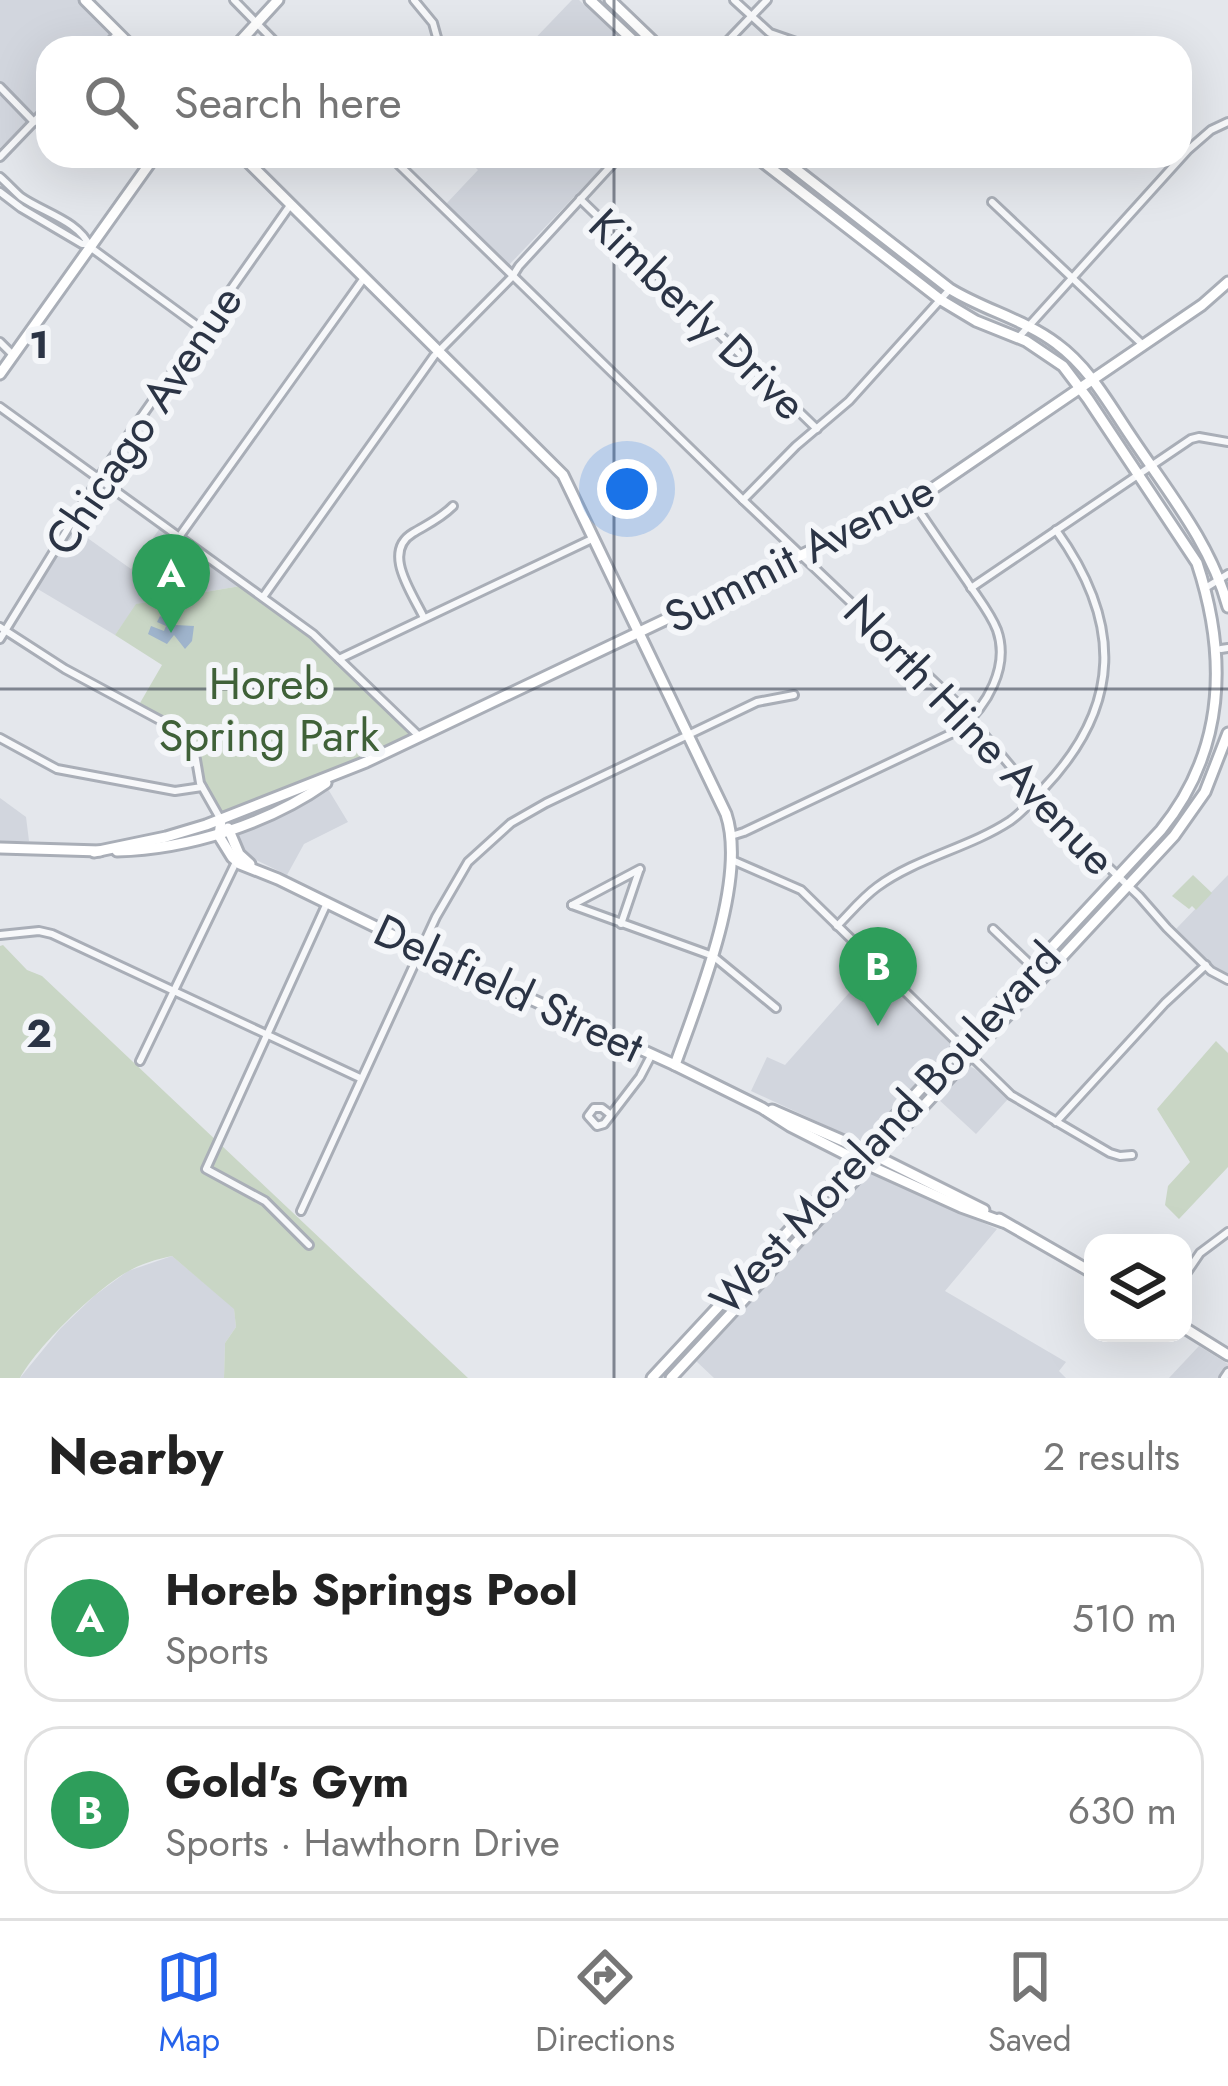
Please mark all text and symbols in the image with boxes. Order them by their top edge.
search box [36,36,1192,168]
icon: search [78,69,144,135]
text: Search here [174,70,402,135]
street label: Kimberly Drive [574,194,821,435]
street label: Chicago Avenue [29,272,258,568]
text: 1 [29,316,49,373]
street label: Summit Avenue [653,458,945,649]
your location [597,459,657,519]
pin: A [132,534,210,633]
street label: North Hine Avenue [829,581,1131,890]
park label: Horeb Spring Park [159,651,379,768]
street label: Delafield Street [363,898,654,1079]
pin: B [839,927,917,1026]
street label: West Moreland Boulevard [699,931,1071,1325]
text: 2 [26,1005,52,1062]
map controls [1084,1234,1192,1342]
button: layers [1084,1234,1192,1342]
text: Nearby [48,1419,223,1493]
text: 2 results [1043,1428,1180,1485]
text: Horeb Springs Pool [165,1557,578,1622]
text: A [76,1590,104,1647]
text: 510 m [1072,1590,1177,1647]
text: Sports [165,1622,268,1679]
text: Gold's Gym [165,1749,409,1814]
text: B [77,1782,103,1839]
text: 630 m [1068,1782,1177,1839]
text: Sports · Hawthorn Drive [165,1814,560,1871]
tab: Map [156,1944,222,2063]
tab: Directions [535,1944,675,2063]
tab: Saved [988,1944,1072,2063]

